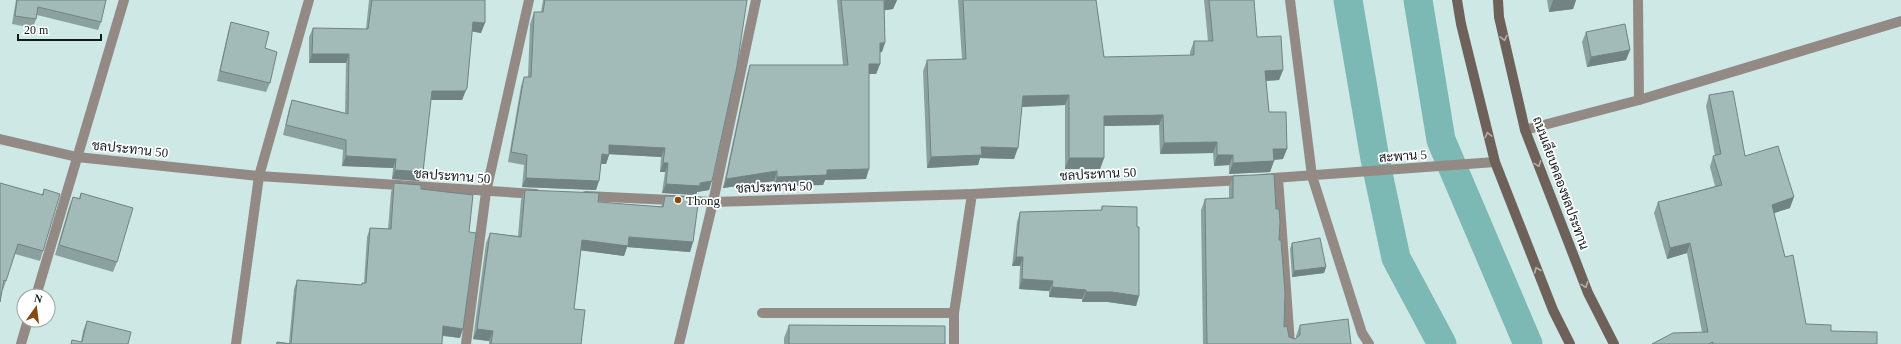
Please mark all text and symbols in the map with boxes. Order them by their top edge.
scale bar [18,16,101,42]
text: 20 m [24,23,49,37]
one-way arrow [1500,35,1508,42]
street label: ถนนเลียบคลองชลประทาน [1530,114,1594,252]
one-way arrow [1484,132,1493,139]
street label: ชลประทาน 50 [91,138,169,160]
street label: สะพาน 5 [1378,147,1428,165]
one-way arrow [1534,160,1542,167]
street label: ชลประทาน 50 [1059,165,1137,183]
street label: ชลประทาน 50 [413,166,491,186]
street label: ชลประทาน 50 [735,178,813,196]
place label: Thong [686,193,720,208]
marker: Thong [673,195,683,205]
one-way arrow [1534,267,1542,274]
one-way arrow [1581,281,1589,288]
north arrow [16,288,56,328]
text: N [33,292,44,305]

